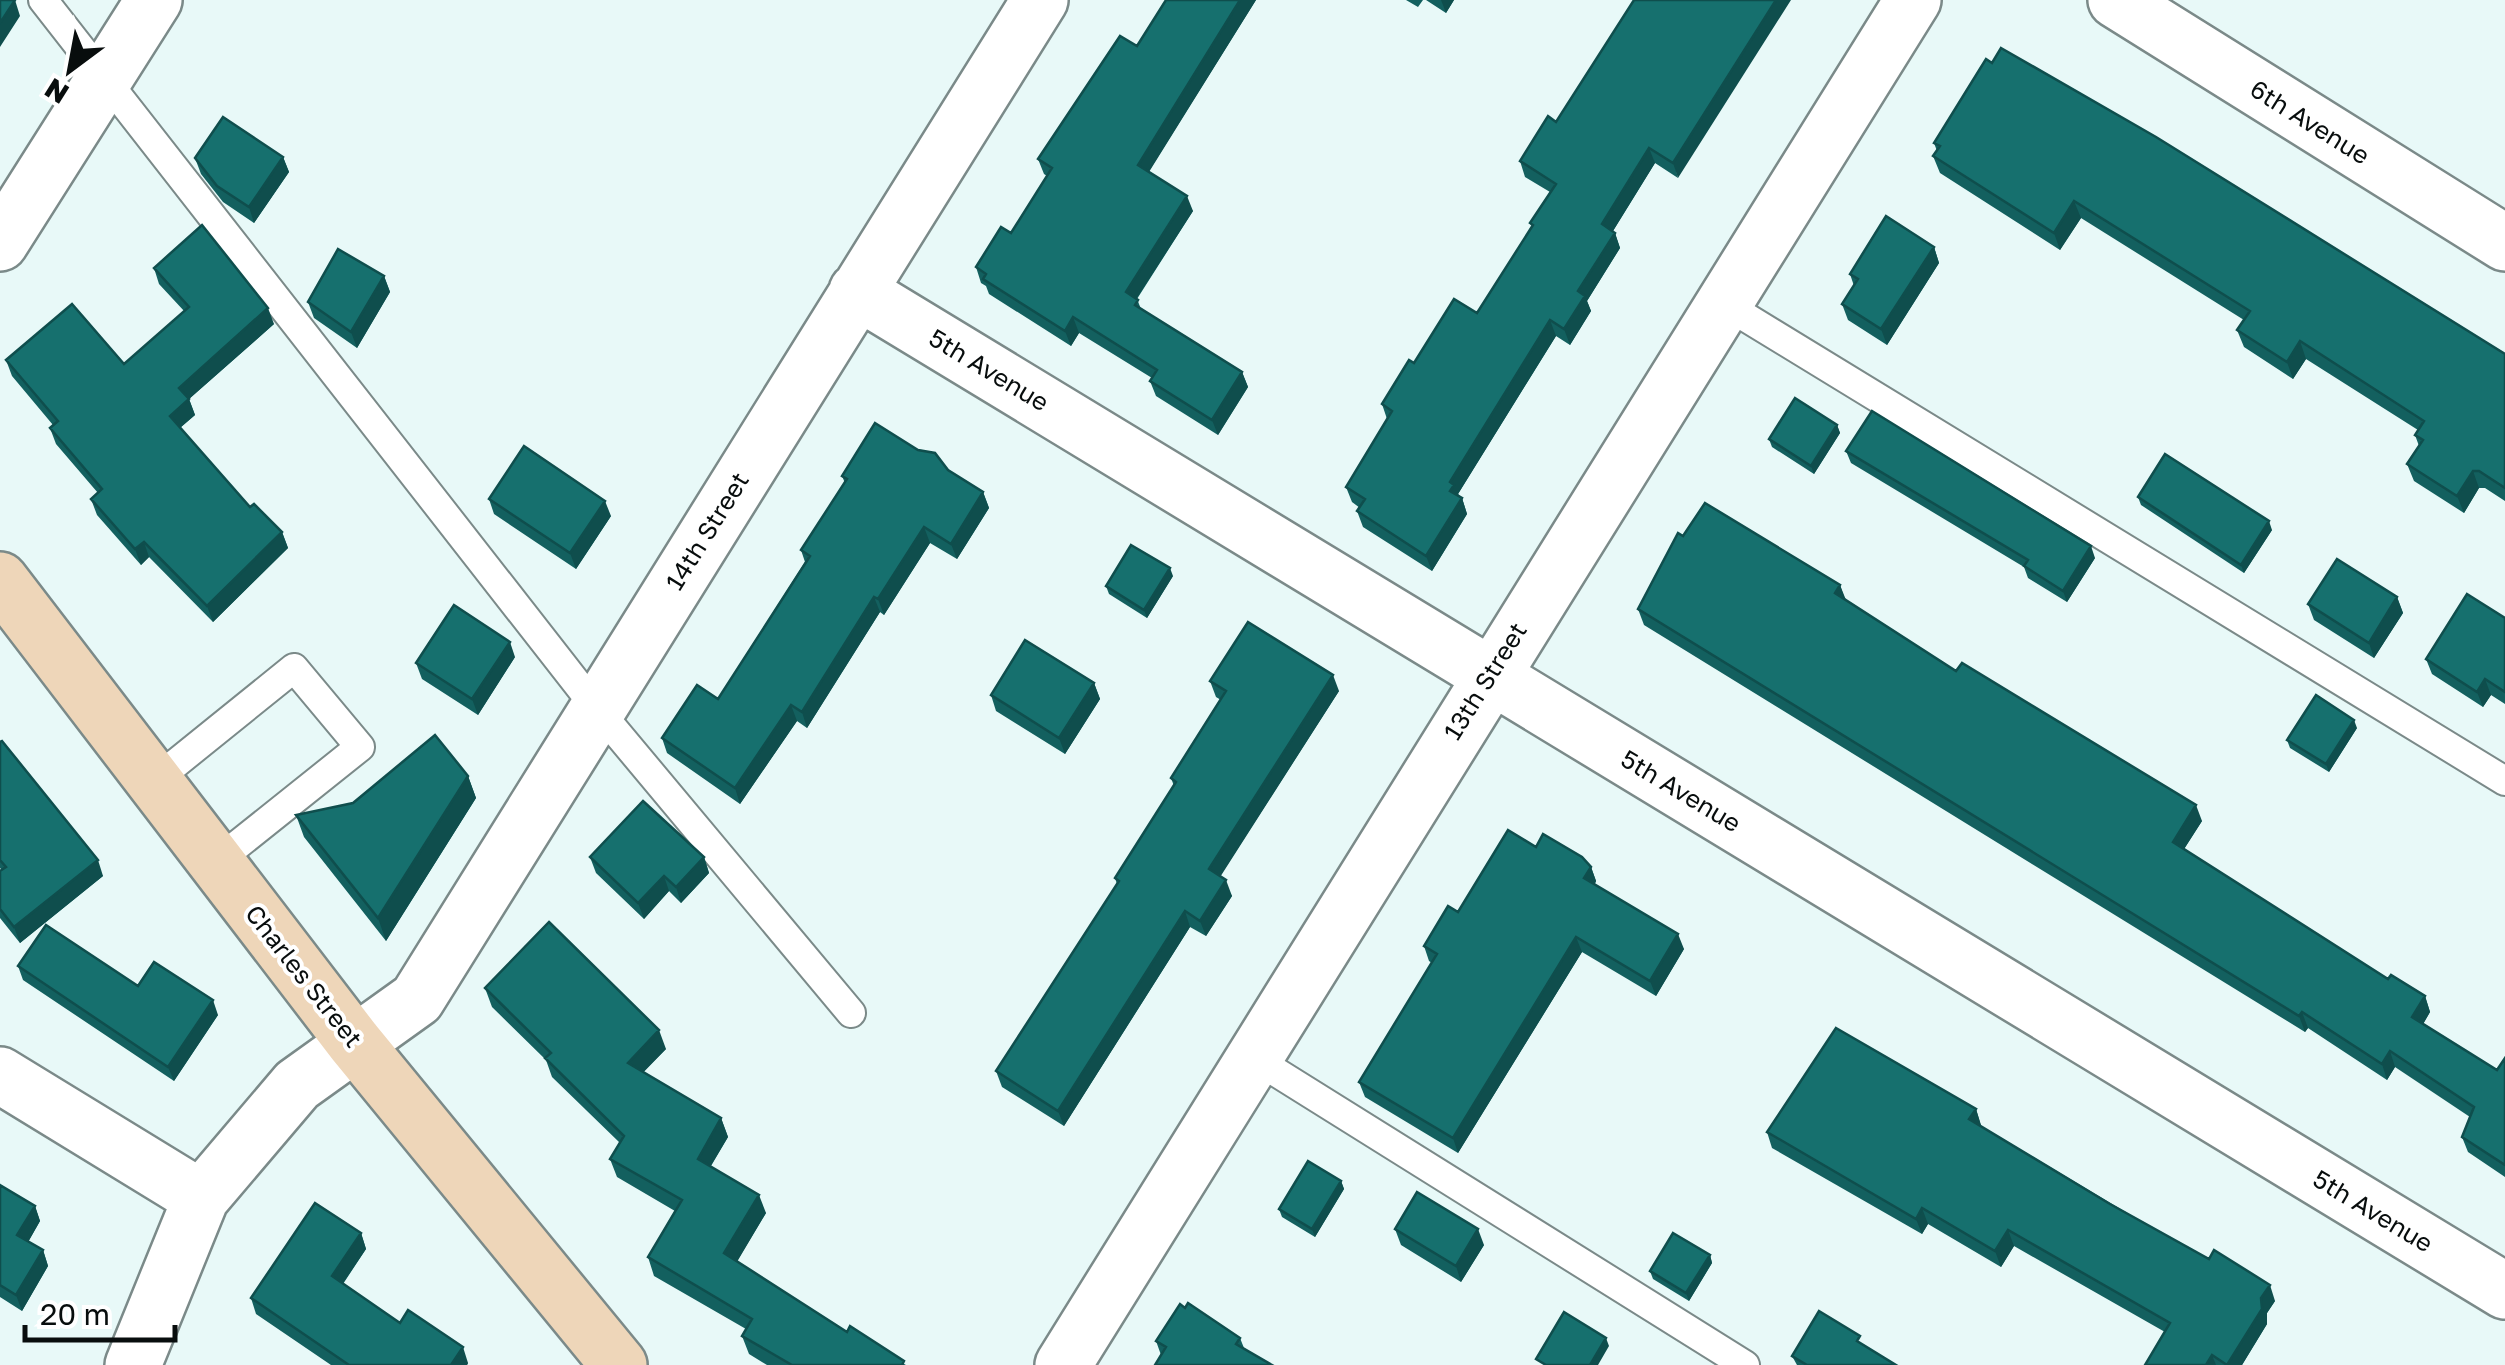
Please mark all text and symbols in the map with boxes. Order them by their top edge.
north arrow [20,20,120,120]
text: N [39,72,74,111]
street label: 6th Avenue [2245,73,2376,170]
street label: 5th Avenue [924,322,1055,417]
street label: 14th Street [658,466,755,595]
street label: 13th Street [1436,616,1533,745]
street label: 5th Avenue [1616,743,1747,838]
street label: Charles Street [239,898,370,1053]
street label: 5th Avenue [2308,1163,2439,1258]
scale bar [25,1280,175,1342]
text: 20 m [40,1296,110,1332]

